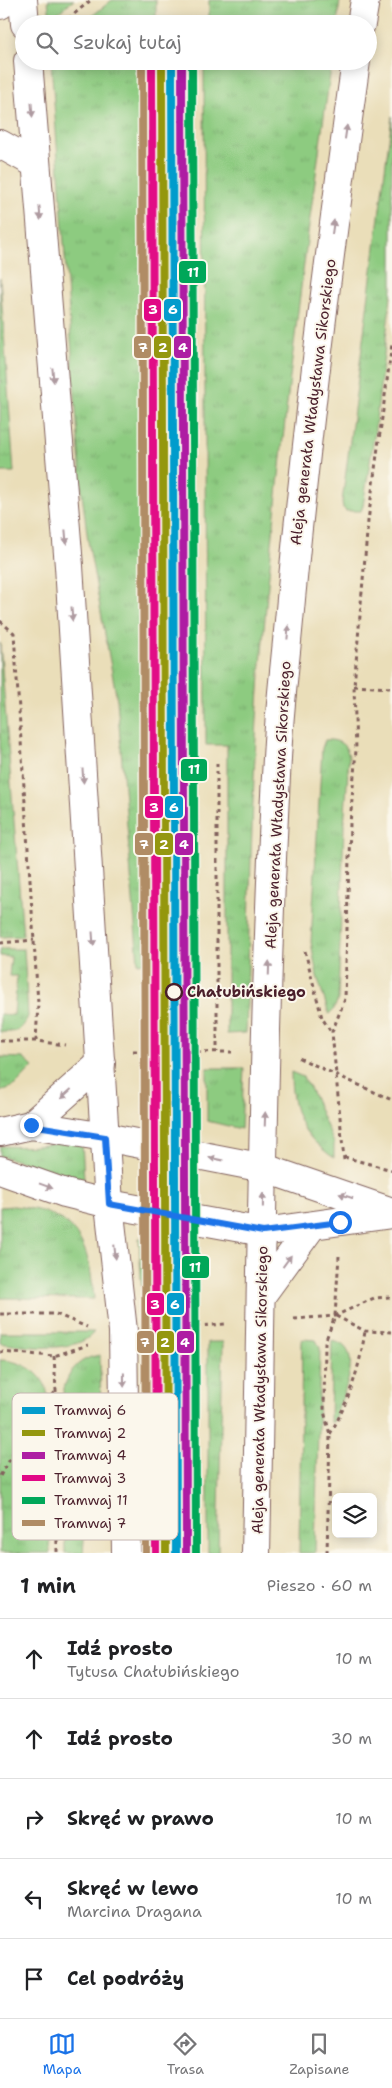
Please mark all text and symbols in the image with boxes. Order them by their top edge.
search box [15,15,377,70]
icon: search [33,29,61,57]
text: Szukaj tutaj [73,30,182,55]
one-way arrow [28,102,36,118]
one-way arrow [343,124,351,140]
one-way arrow [36,205,44,221]
one-way arrow [329,218,337,234]
street label: Aleja generała Władysława Sikorskiego [286,258,340,546]
line badge: 11 [178,260,207,284]
text: 11 [187,263,199,281]
line badge: 3 [143,298,162,322]
line badge: 6 [163,298,182,322]
text: 3 [148,300,158,318]
text: 6 [168,300,178,318]
line badge: 7 [133,335,152,359]
line badge: 2 [153,335,172,359]
line badge: 4 [173,335,192,359]
text: 7 [138,338,148,356]
text: 2 [158,338,168,356]
text: 4 [178,338,188,356]
one-way arrow [49,367,57,383]
one-way arrow [63,529,71,545]
one-way arrow [68,607,76,623]
one-way arrow [285,623,293,639]
street label: Aleja generała Władysława Sikorskiego [260,660,296,950]
line badge: 11 [180,758,208,782]
text: 11 [188,760,200,778]
one-way arrow [79,769,87,785]
line badge: 3 [144,795,164,819]
line badge: 6 [164,795,184,819]
text: 3 [149,798,159,816]
text: 6 [169,798,179,816]
line badge: 7 [134,832,154,856]
line badge: 2 [154,832,174,856]
line badge: 4 [174,832,194,856]
text: 7 [139,835,149,853]
text: 2 [159,835,169,853]
text: 4 [179,835,189,853]
one-way arrow [90,931,98,947]
one-way arrow [265,960,273,976]
place label: Chałubińskiego [187,982,306,1002]
marker: Chałubińskiego [165,983,183,1001]
one-way arrow [60,1088,72,1100]
one-way arrow [261,1111,269,1127]
route end [20,1114,43,1137]
one-way arrow [208,1154,224,1162]
one-way arrow [39,1182,54,1190]
one-way arrow [260,1192,268,1208]
one-way arrow [338,1192,353,1200]
route start [329,1211,352,1234]
one-way arrow [111,1244,119,1260]
street label: Aleja generała Władysława Sikorskiego [247,1246,273,1534]
one-way arrow [282,1254,292,1268]
line badge: 11 [181,1255,210,1279]
text: 11 [189,1258,201,1276]
line badge: 3 [146,1292,165,1316]
line badge: 6 [166,1292,185,1316]
text: 3 [150,1295,160,1313]
text: 6 [170,1295,180,1313]
line badge: 7 [136,1330,155,1354]
line badge: 2 [156,1330,175,1354]
line badge: 4 [176,1330,195,1354]
text: 7 [140,1333,150,1351]
text: 2 [160,1333,170,1351]
text: 4 [180,1333,190,1351]
one-way arrow [121,1372,129,1388]
legend [12,1393,178,1540]
text: Tramwaj 6 [54,1401,126,1419]
text: Tramwaj 2 [54,1424,126,1442]
text: Tramwaj 4 [54,1446,127,1464]
text: Tramwaj 3 [54,1469,126,1487]
text: Tramwaj 11 [54,1491,128,1509]
map controls [332,1493,377,1538]
button: layers [332,1493,377,1538]
text: Tramwaj 7 [54,1514,126,1532]
text: 1 min [20,1572,76,1600]
text: Pieszo · 60 m [267,1575,372,1596]
text: Idź prosto [67,1636,173,1661]
icon: ahead [20,1645,48,1673]
text: 10 m [335,1648,372,1669]
text: Tytusa Chałubińskiego [67,1661,239,1682]
icon: ahead [20,1725,48,1753]
text: Idź prosto [67,1726,173,1751]
text: 30 m [331,1728,372,1749]
icon: right [20,1805,48,1833]
text: Skręć w prawo [67,1806,214,1831]
text: 10 m [335,1808,372,1829]
text: Skręć w lewo [67,1876,199,1901]
icon: left [20,1885,48,1913]
text: 10 m [335,1888,372,1909]
text: Marcina Dragana [67,1901,202,1922]
icon: arrive [20,1965,48,1993]
text: Cel podróży [67,1966,184,1991]
tab: Mapa [43,2030,81,2078]
tab: Trasa [167,2030,204,2078]
tab: Zapisane [289,2030,349,2078]

